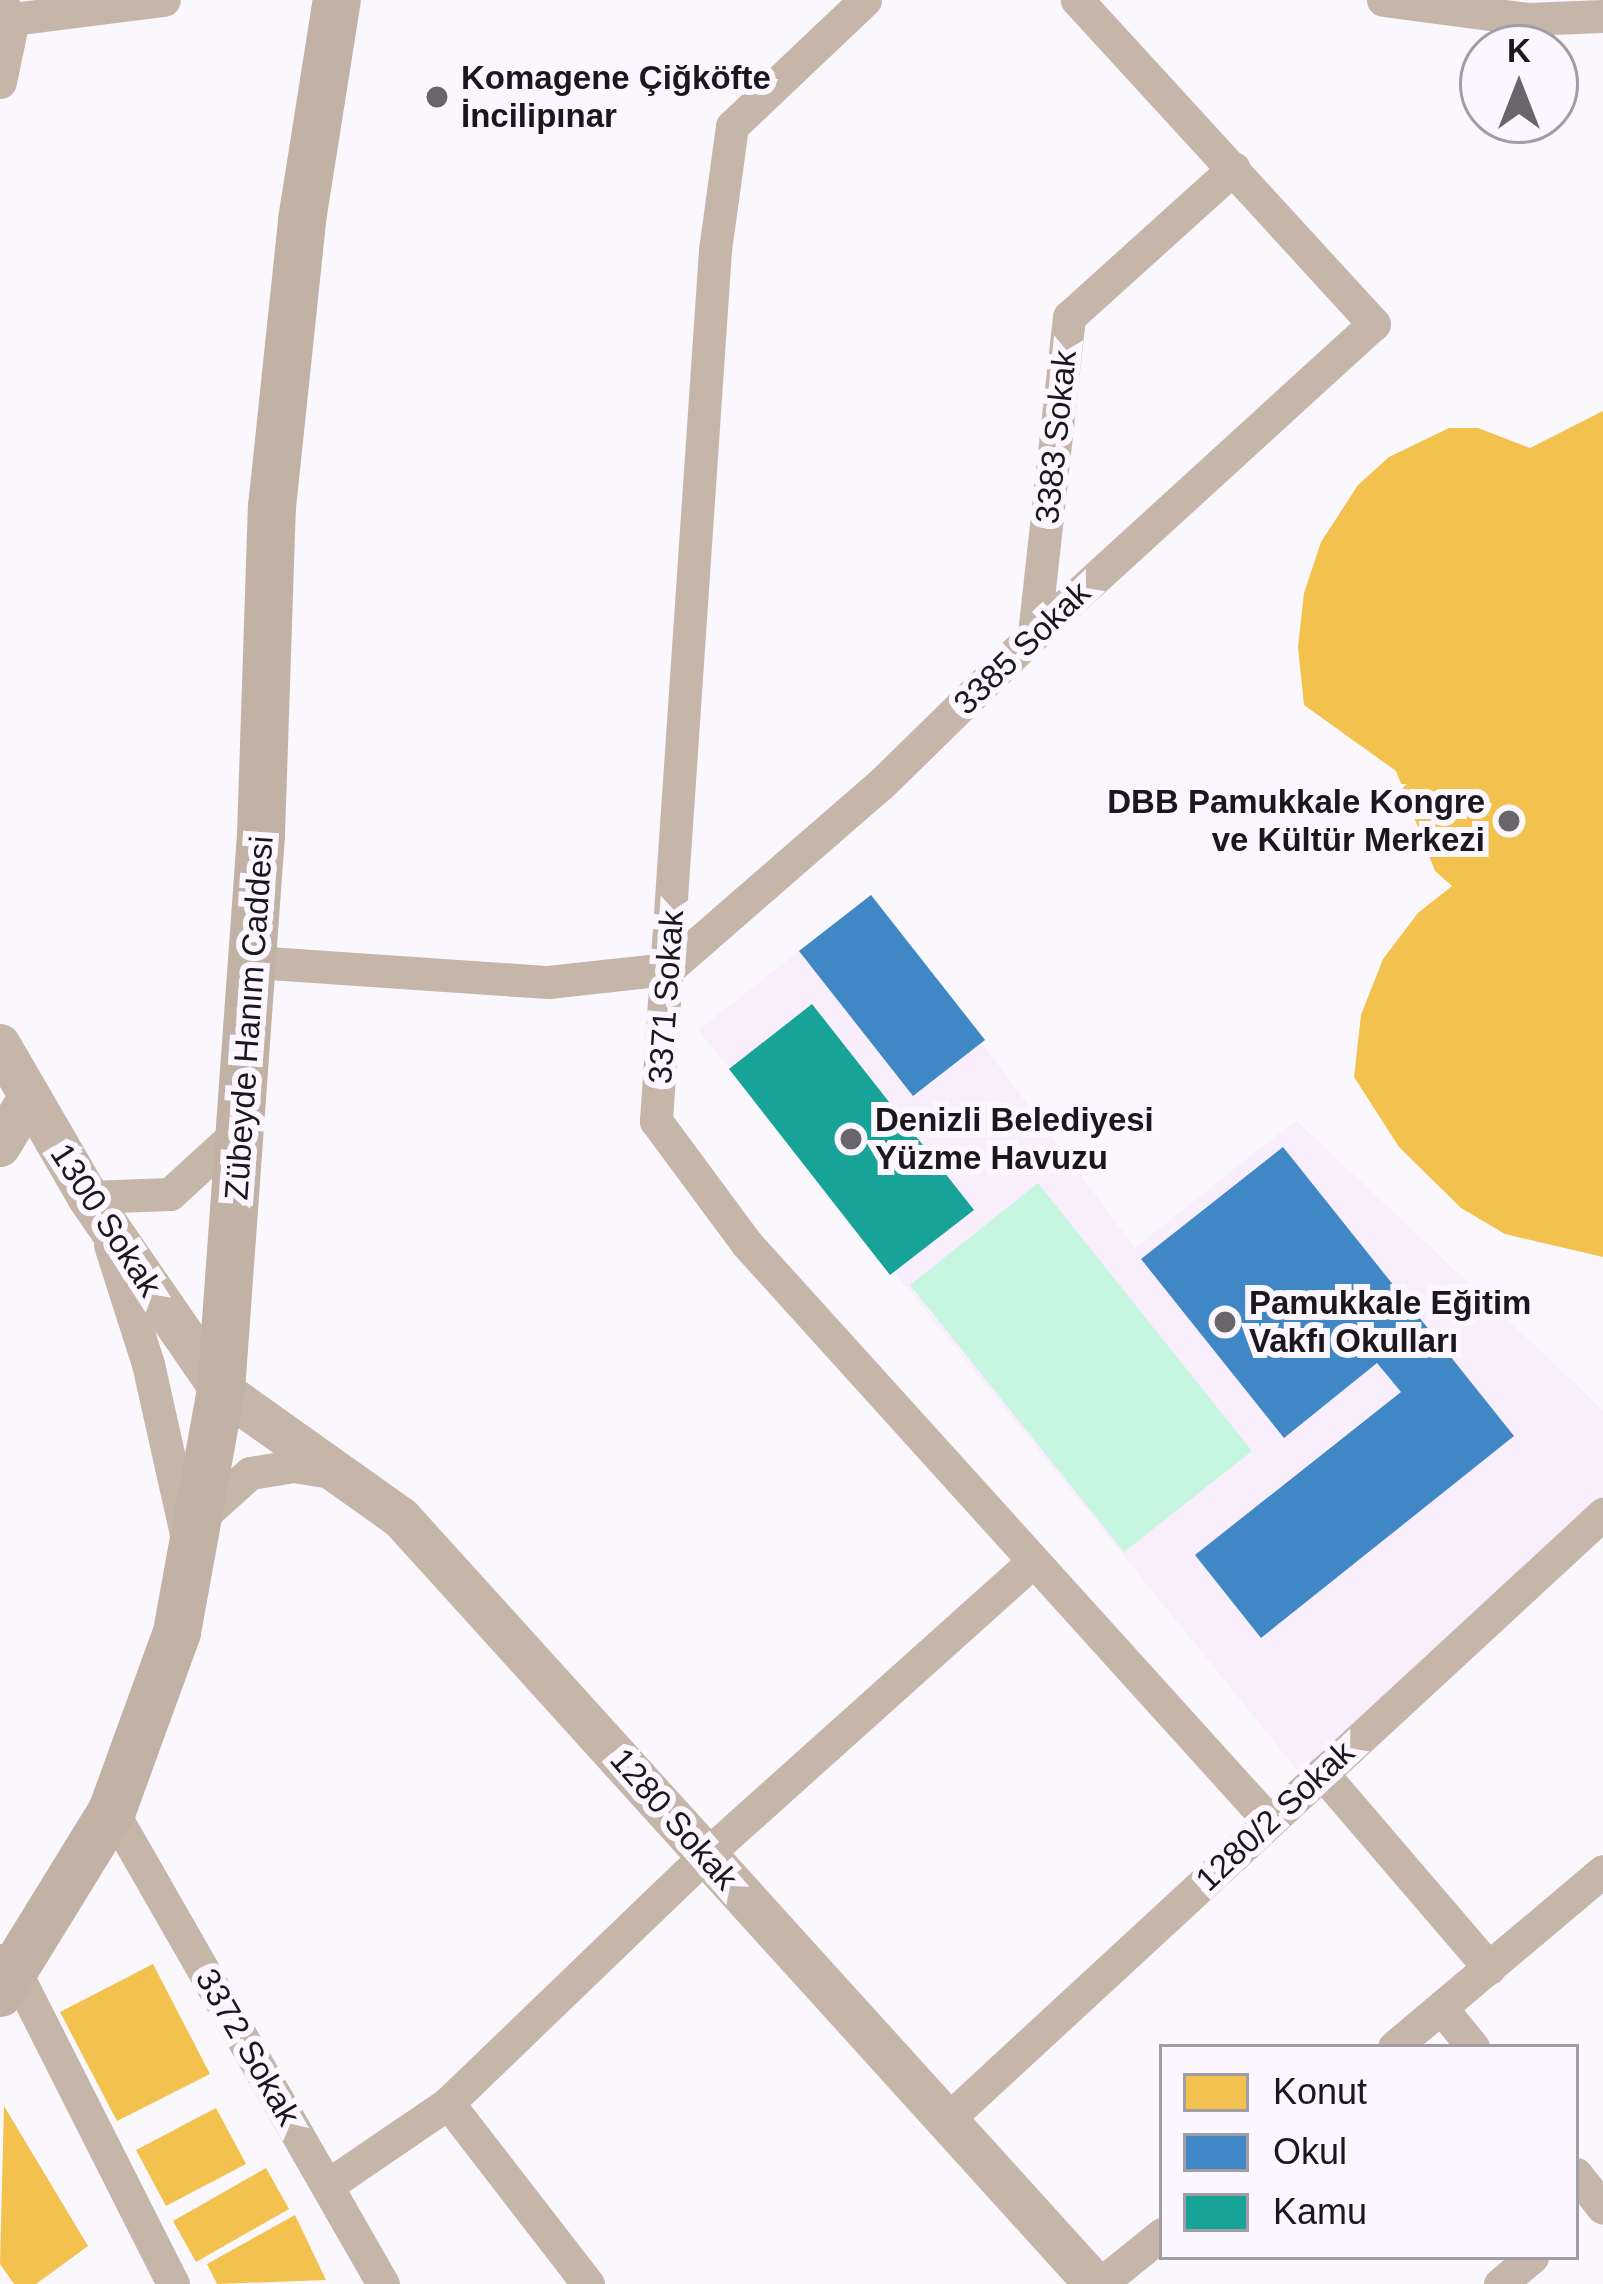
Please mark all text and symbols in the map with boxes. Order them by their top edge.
north arrow [1459,24,1579,144]
text: K [1507,32,1531,69]
place label: Komagene Çiğköfte İncilipınar [461,58,771,136]
marker: Komagene Çiğköfte İncilipınar [424,84,450,110]
street label: 3383 Sokak [1027,348,1085,526]
street label: 3385 Sokak [946,573,1098,723]
place label: DBB Pamukkale Kongre ve Kültür Merkezi [1107,782,1485,860]
marker: DBB Pamukkale Kongre ve Kültür Merkezi [1496,808,1522,834]
street label: Zübeyde Hanım Caddesi [217,835,281,1201]
street label: 3371 Sokak [640,909,692,1085]
place label: Denizli Belediyesi Yüzme Havuzu [875,1100,1154,1178]
marker: Denizli Belediyesi Yüzme Havuzu [838,1126,864,1152]
street label: 1300 Sokak [42,1136,170,1304]
place label: Pamukkale Eğitim Vakfı Okulları [1249,1283,1531,1361]
marker: Pamukkale Eğitim Vakfı Okulları [1212,1309,1238,1335]
street label: 1280/2 Sokak [1188,1733,1362,1899]
street label: 1280 Sokak [602,1740,746,1898]
street label: 3372 Sokak [187,1962,309,2132]
legend [1159,2044,1579,2260]
text: Konut [1273,2071,1367,2112]
text: Okul [1273,2131,1347,2172]
text: Kamu [1273,2191,1367,2232]

